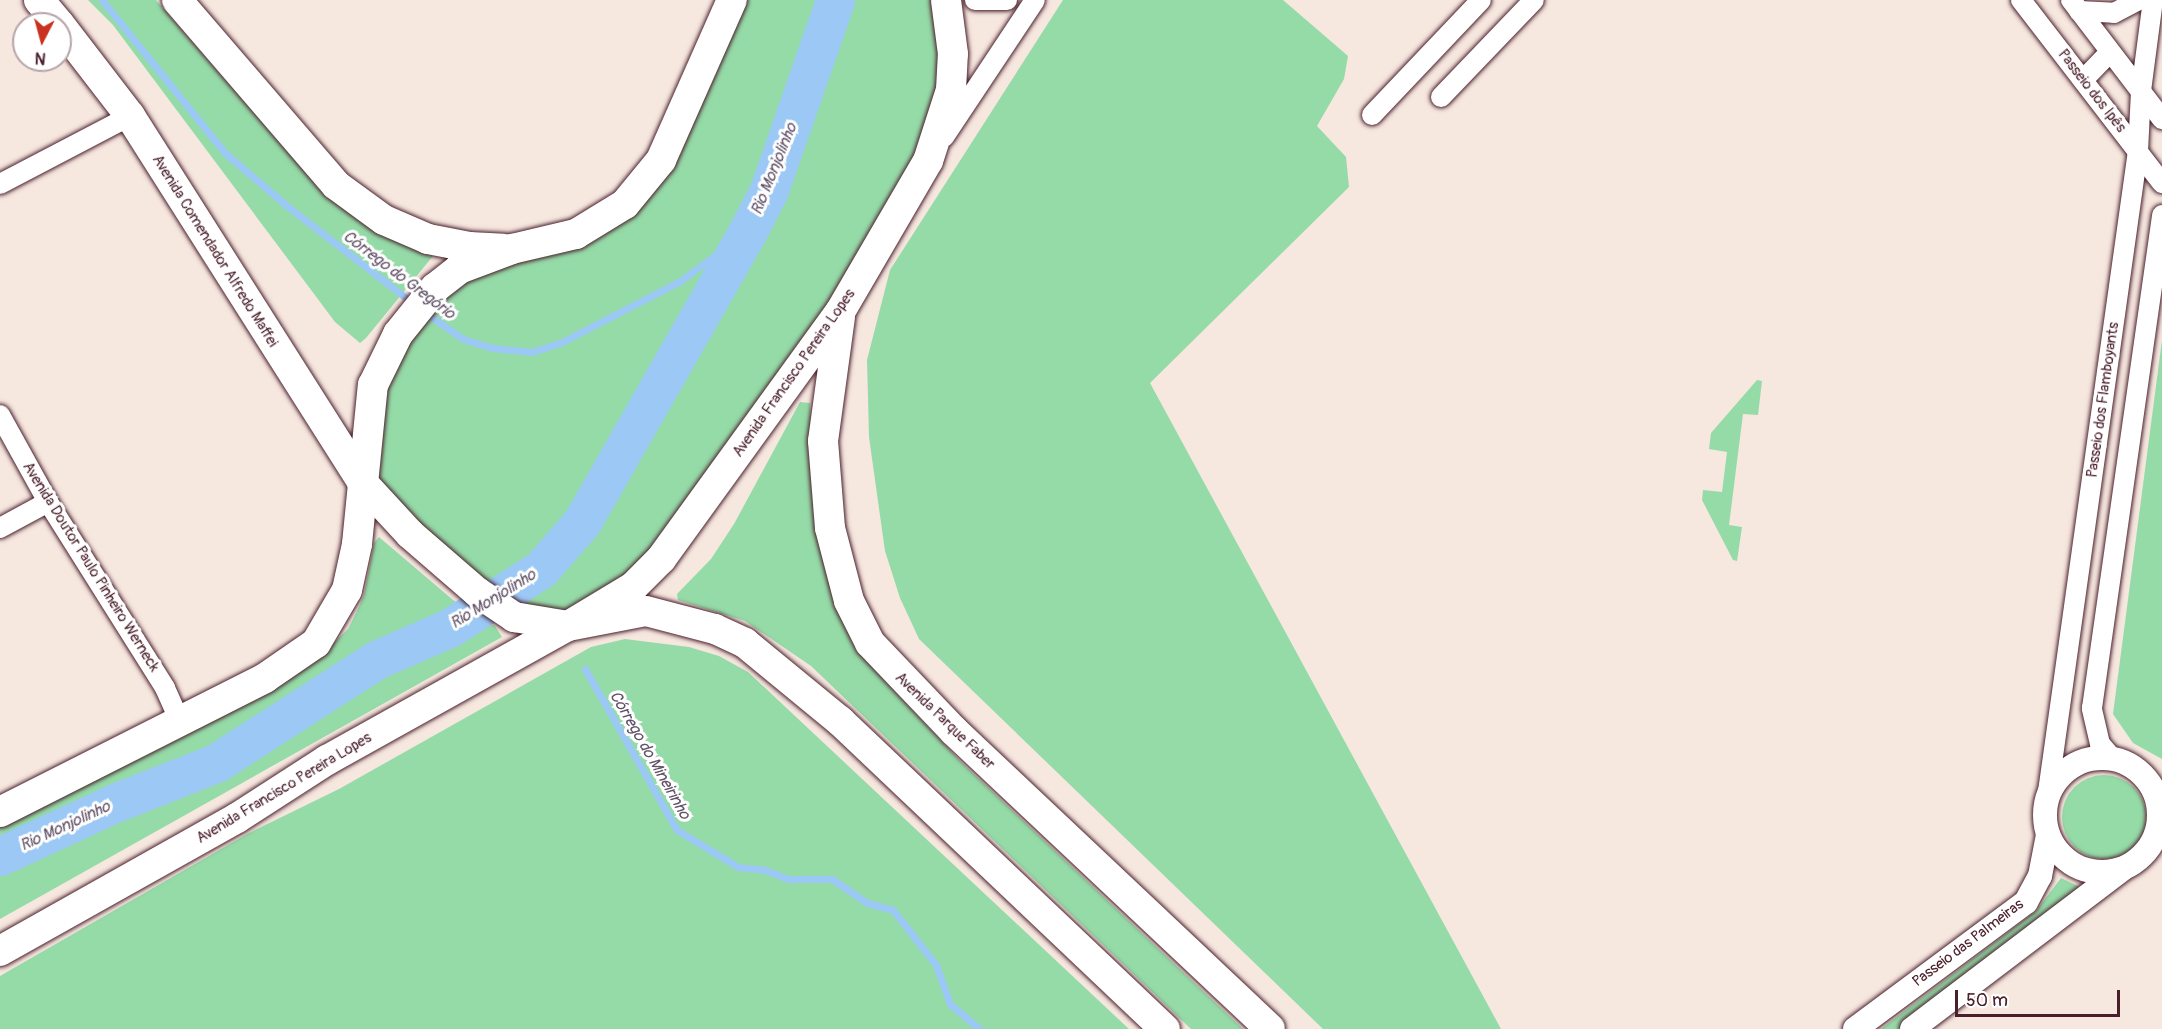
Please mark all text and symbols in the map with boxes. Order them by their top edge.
north arrow [12,12,72,72]
street label: Passeio dos Ipês [2054,46,2130,136]
text: N [34,47,47,68]
water label: Rio Monjolinho [747,120,801,218]
street label: Avenida Comendador Alfredo Maffei [148,152,282,350]
water label: Córrego do Gregório [339,227,459,323]
street label: Avenida Francisco Pereira Lopes [729,286,859,460]
street label: Passeio dos Flamboyants [2083,321,2123,479]
street label: Avenida Doutor Paulo Pinheiro Werneck [19,459,163,675]
water label: Rio Monjolinho [447,565,539,633]
street label: Avenida Parque Faber [891,669,999,773]
water label: Córrego do Mineirinho [605,687,695,823]
street label: Avenida Francisco Pereira Lopes [193,729,375,847]
water label: Rio Monjolinho [17,797,113,855]
street label: Passeio das Palmeiras [1909,895,2027,991]
scale bar [1958,978,2123,1016]
text: 50 m [1966,989,2008,1012]

